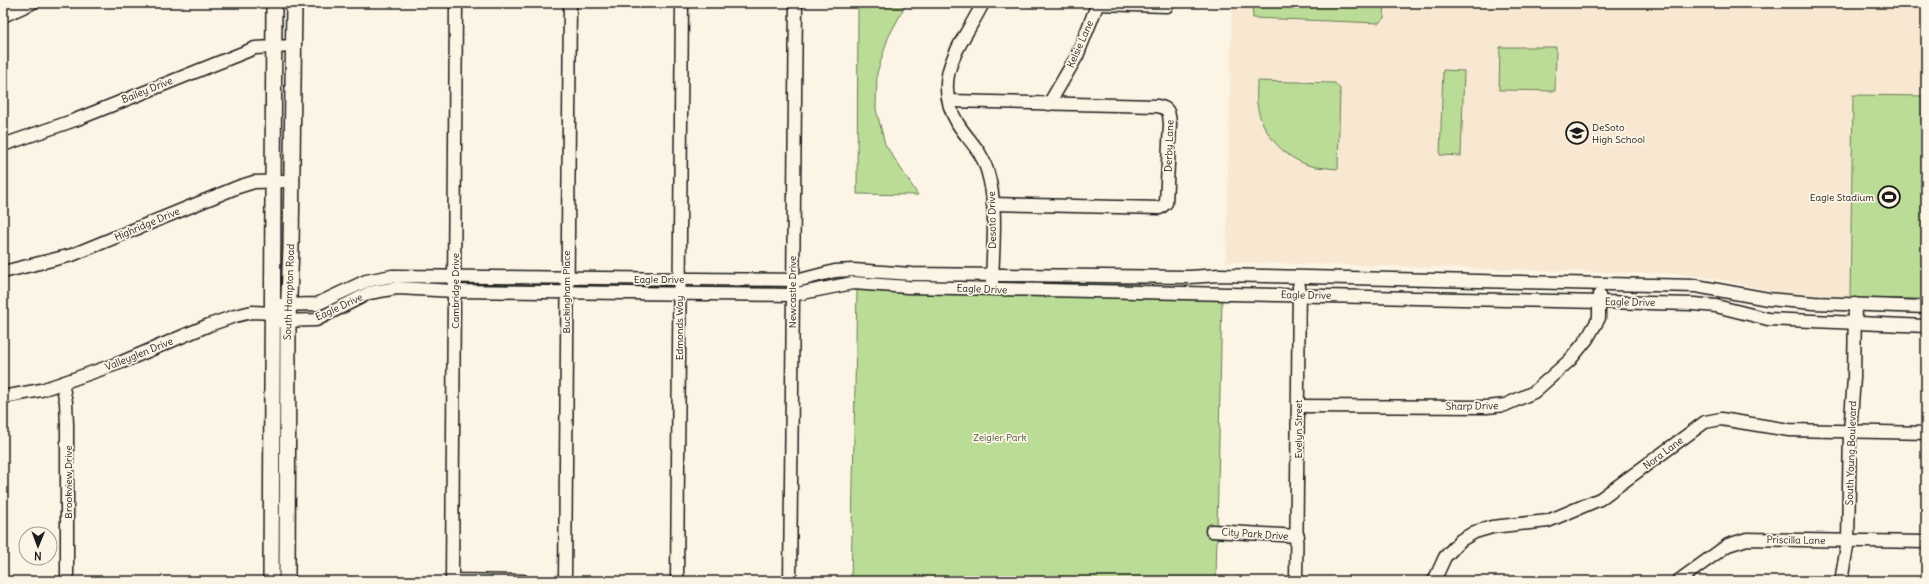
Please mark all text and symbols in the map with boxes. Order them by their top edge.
street label: Kelsie Lane [1064,18,1096,70]
street label: Bailey Drive [120,74,174,106]
street label: Derby Lane [1162,120,1176,172]
school or university icon: DeSoto High School [1564,120,1590,146]
place label: DeSoto High School [1592,121,1645,146]
sports icon: Eagle Stadium [1876,184,1902,210]
street label: Desoto Drive [985,191,999,249]
place label: Eagle Stadium [1810,191,1874,204]
street label: Highridge Drive [112,204,182,244]
street label: South Hampton Road [281,243,297,340]
street label: Buckingham Place [560,251,573,333]
street label: Cambridge Drive [449,253,462,329]
street label: Newcastle Drive [786,256,799,328]
street label: Eagle Drive [634,273,684,286]
street label: Eagle Drive [956,282,1008,296]
street label: Eagle Drive [1281,288,1331,302]
street label: Eagle Drive [313,290,365,324]
street label: Eagle Drive [1605,295,1655,309]
street label: Edmonds Way [673,296,686,360]
street label: Valleyglen Drive [103,334,175,374]
street label: Evelyn Street [1292,399,1305,458]
street label: Sharp Drive [1445,399,1499,413]
street label: South Young Boulevard [1843,400,1859,506]
park label: Zeigler Park [973,431,1027,444]
street label: Nora Lane [1640,434,1686,472]
street label: Brookview Drive [62,445,75,519]
street label: City Park Drive [1221,525,1289,543]
north arrow [18,526,58,566]
street label: Priscilla Lane [1766,533,1826,547]
text: N [34,549,42,563]

